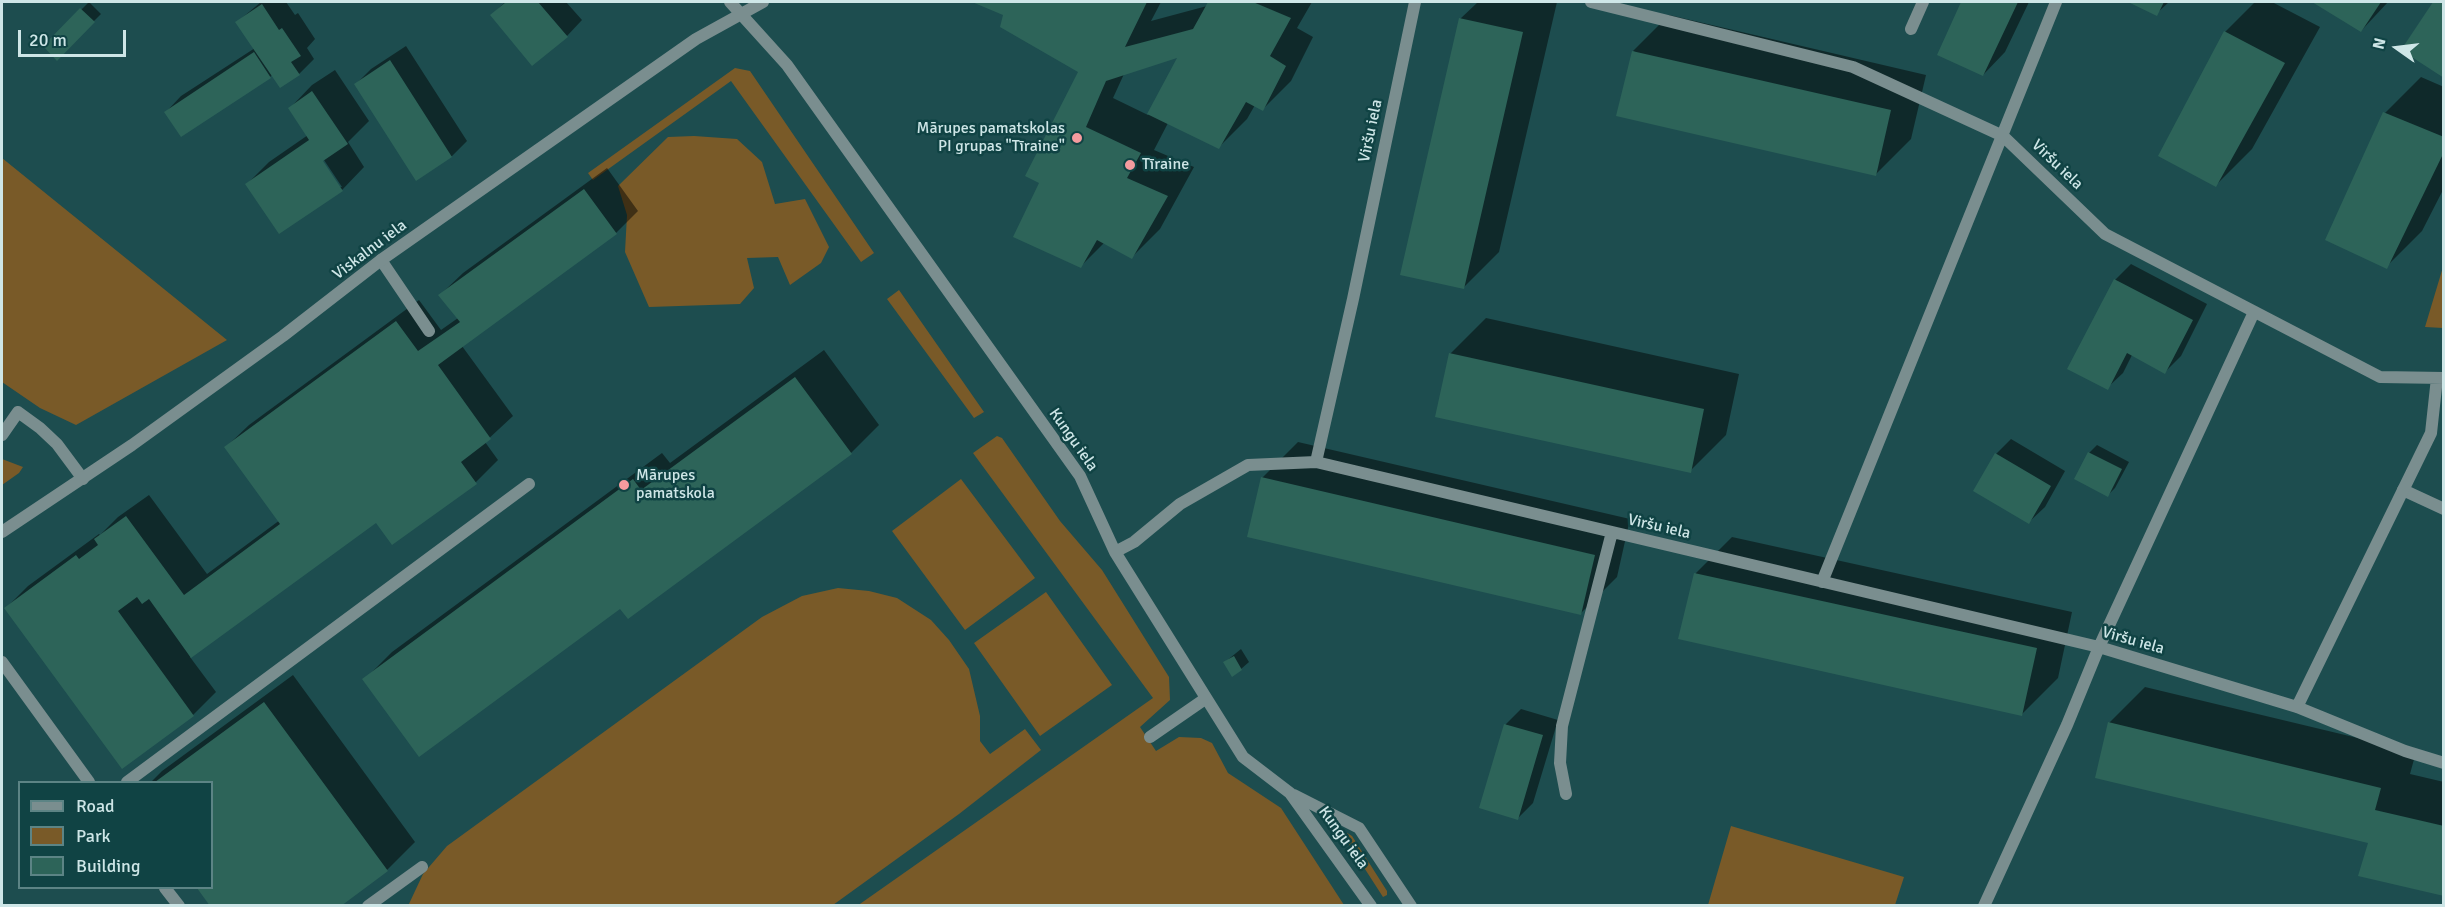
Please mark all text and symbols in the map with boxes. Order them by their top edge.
scale bar [21,18,129,56]
north arrow [2367,18,2427,78]
text: 20 m [29,29,67,51]
text: N [2368,36,2391,51]
street label: Viršu iela [1355,98,1387,164]
place label: Mārupes pamatskolas PI grupas "Tīraine" [917,119,1065,157]
marker: Mārupes pamatskolas PI grupas "Tīraine" [1070,131,1084,145]
street label: Viršu iela [2027,136,2087,194]
place label: Tīraine [1142,155,1189,175]
marker: Tīraine [1123,158,1137,172]
street label: Viskalnu iela [329,216,411,284]
street label: Kungu iela [1044,405,1102,475]
place label: Mārupes pamatskola [636,466,715,504]
marker: Mārupes pamatskola [617,478,631,492]
street label: Viršu iela [1626,510,1692,544]
street label: Viršu iela [2100,623,2166,659]
legend [18,781,213,889]
text: Road [76,795,115,817]
street label: Kungu iela [1314,803,1372,873]
text: Park [76,825,111,847]
text: Building [76,855,140,877]

